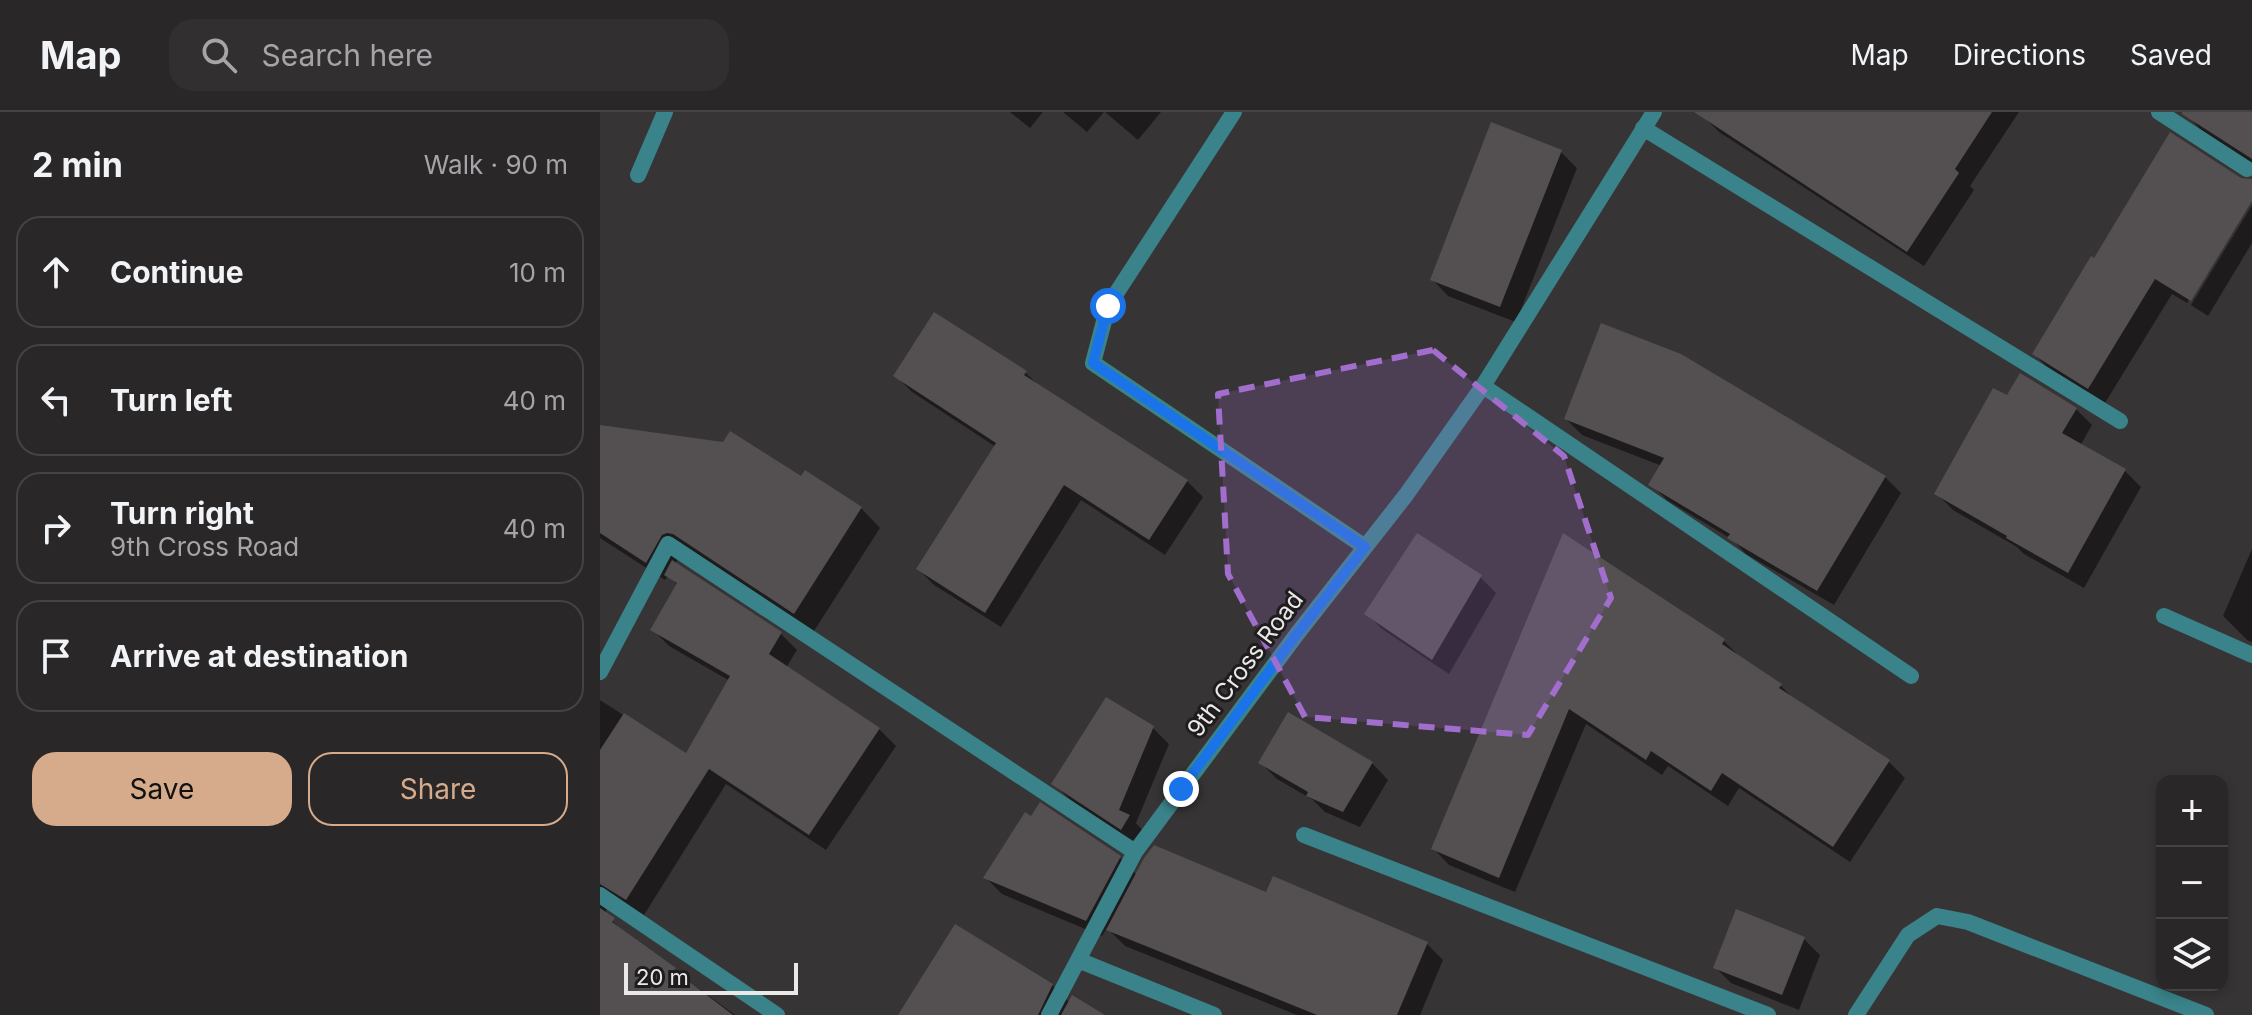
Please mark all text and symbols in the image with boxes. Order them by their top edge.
search box [169,19,729,91]
text: Map [40,32,121,78]
icon: search [197,33,241,77]
text: Search here [261,37,433,73]
text: Map [1850,38,1909,72]
text: Directions [1953,38,2086,72]
text: Saved [2130,38,2212,72]
text: 2 min [32,144,123,185]
text: Walk · 90 m [424,149,568,180]
icon: ahead [34,250,78,294]
text: Continue [110,254,244,290]
text: 10 m [509,257,566,288]
route start [1090,288,1126,324]
icon: left [34,378,78,422]
text: Turn left [110,382,232,418]
text: 40 m [503,385,566,416]
text: Turn right [110,495,254,531]
icon: right [34,506,78,550]
text: 40 m [503,513,566,544]
text: 9th Cross Road [110,531,299,562]
street label: 9th Cross Road [1181,586,1309,742]
icon: arrive [34,634,78,678]
text: Arrive at destination [110,638,408,674]
button: Save [32,752,292,826]
button: Share [308,752,568,826]
route end [1163,771,1199,807]
map controls [2156,775,2228,991]
button: + [2156,775,2228,847]
button: − [2156,847,2228,919]
button: layers [2156,919,2228,991]
scale bar [624,959,798,995]
text: 20 m [636,964,689,990]

